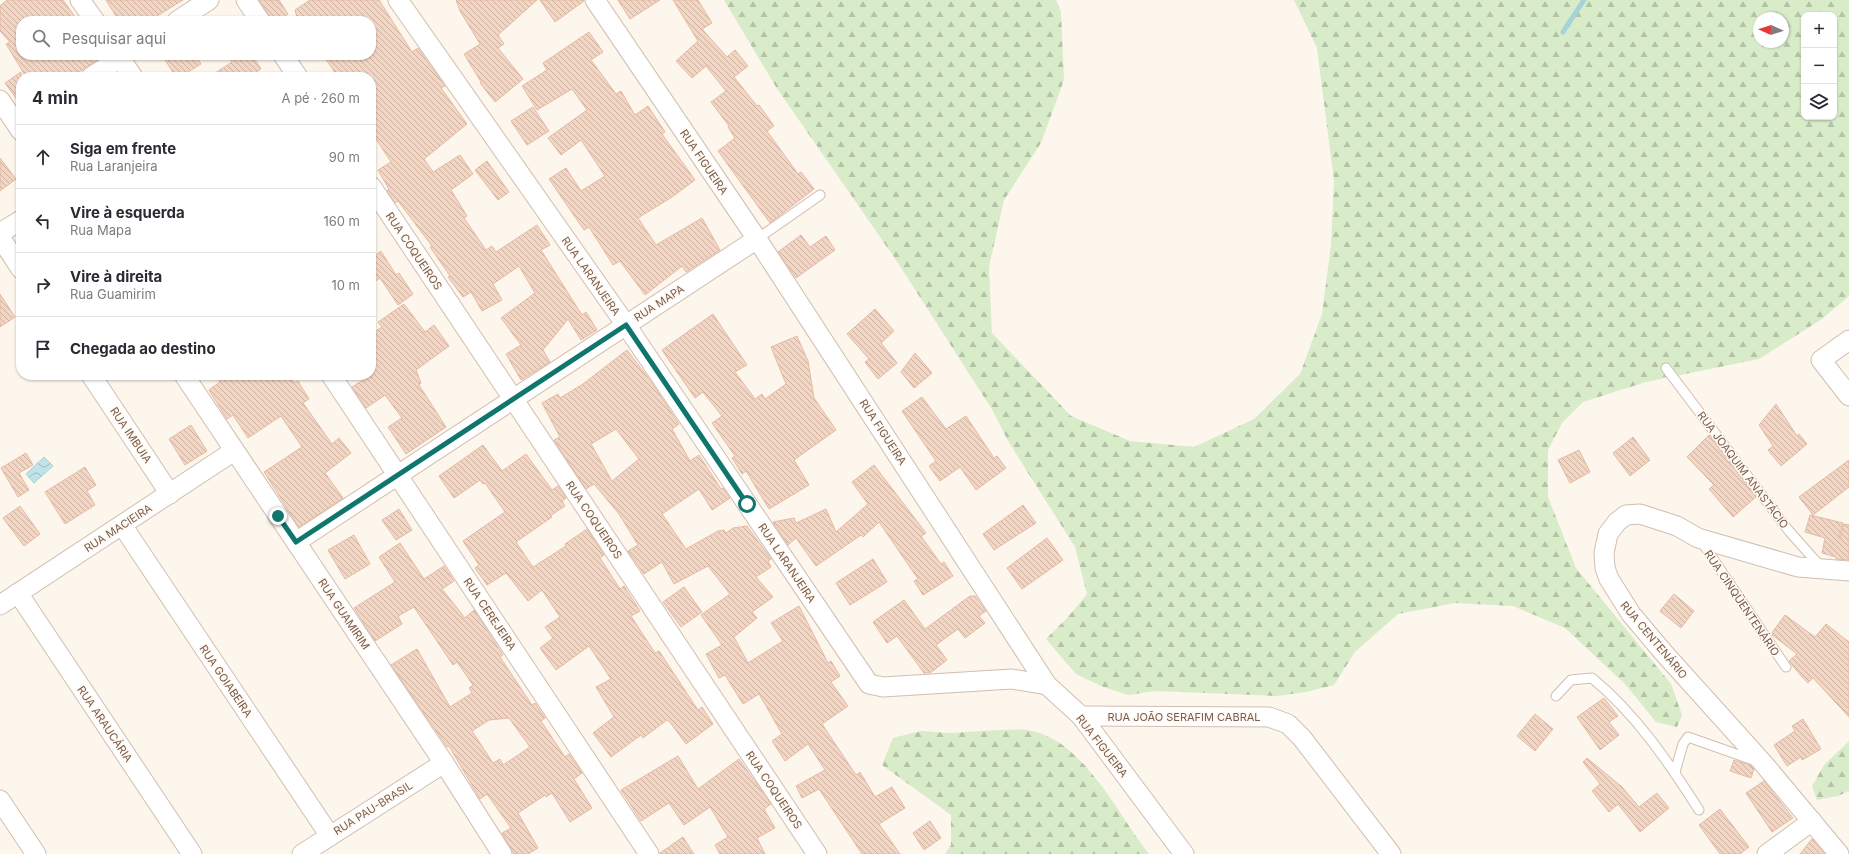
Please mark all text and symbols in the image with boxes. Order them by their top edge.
north arrow [1753,12,1789,48]
map controls [1801,12,1837,120]
button: + [1801,12,1837,48]
search box [16,16,376,60]
icon: search [30,27,52,49]
text: Pesquisar aqui [62,29,166,48]
button: − [1801,48,1837,84]
button: layers [1801,84,1837,120]
text: 4 min [32,88,78,108]
text: A pé · 260 m [282,90,360,106]
street label: RUA FIGUEIRA [677,127,731,198]
text: Siga em frente [70,139,176,158]
icon: ahead [32,146,54,168]
text: 90 m [329,149,360,165]
text: Rua Laranjeira [70,158,158,174]
text: Vire à esquerda [70,203,185,222]
street label: RUA COQUEIROS [383,209,445,293]
icon: left [32,210,54,232]
text: 160 m [323,213,360,229]
text: Rua Mapa [70,222,131,238]
street label: RUA LARANJEIRA [559,234,624,318]
text: Vire à direita [70,267,162,286]
icon: right [32,274,54,296]
text: 10 m [331,277,360,293]
street label: RUA MAPA [631,281,687,324]
text: Rua Guamirim [70,286,156,302]
icon: arrive [32,338,54,360]
text: Chegada ao destino [70,339,216,358]
street label: RUA FIGUEIRA [856,396,910,468]
street label: RUA IMBUIA [107,404,155,466]
street label: RUA JOAQUIM ANASTÁCIO [1694,409,1792,531]
street label: RUA COQUEIROS [563,478,625,562]
route start [738,495,756,513]
street label: RUA MACIEIRA [81,501,155,555]
route end [269,507,287,525]
street label: RUA LARANJEIRA [755,521,819,606]
street label: RUA CINQÜENTENÁRIO [1701,547,1783,659]
street label: RUA CEREJEIRA [461,575,520,653]
street label: RUA GUAMIRIM [315,576,373,652]
street label: RUA CENTENÁRIO [1618,598,1690,682]
street label: RUA GOIABEIRA [197,642,256,720]
street label: RUA ARAUCÁRIA [74,683,136,765]
street label: RUA JOÃO SERAFIM CABRAL [1107,710,1261,724]
street label: RUA FIGUEIRA [1073,712,1131,780]
street label: RUA COQUEIROS [743,748,805,832]
street label: RUA PAU-BRASIL [331,778,415,838]

